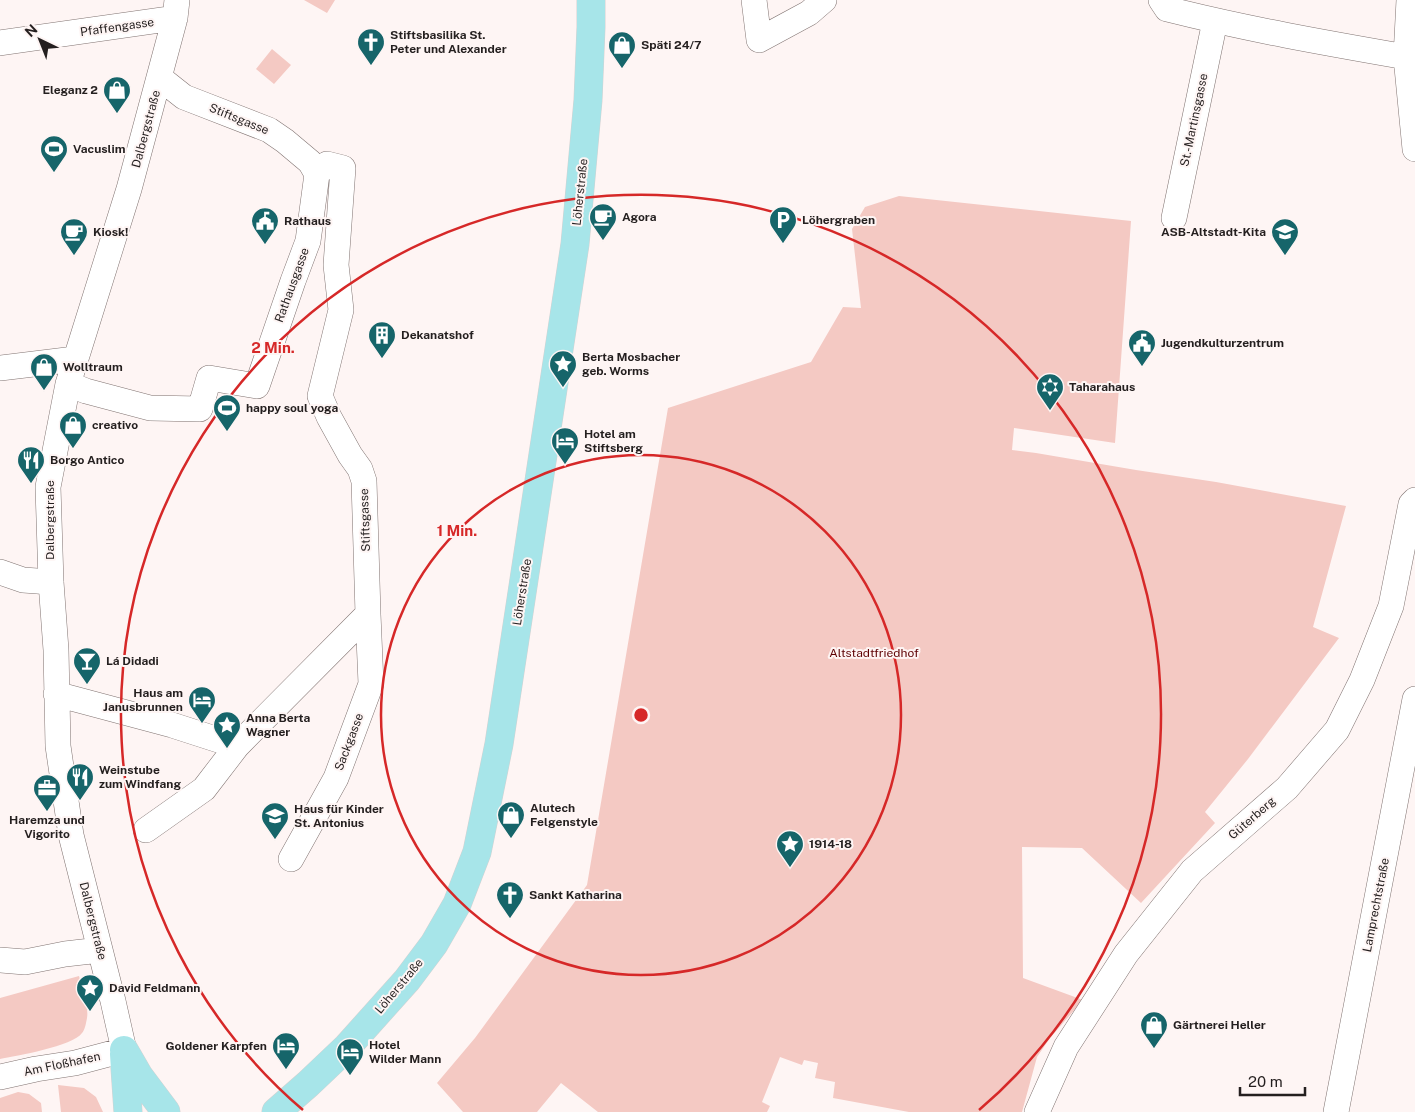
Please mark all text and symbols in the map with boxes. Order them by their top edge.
north arrow [15,15,65,65]
street label: Pfaffengasse [79,15,155,39]
text: N [22,21,41,40]
church icon: Stiftsbasilika St. Peter und Alexander [356,27,386,66]
place label: Stiftsbasilika St. Peter und Alexander [390,28,507,56]
shop icon: Späti 24/7 [607,30,637,69]
place label: Späti 24/7 [641,38,702,52]
street label: St.-Martinsgasse [1177,72,1211,168]
shop icon: Eleganz 2 [102,75,132,114]
place label: Eleganz 2 [43,83,98,97]
street label: Dalbergstraße [129,88,163,169]
street label: Stiftsgasse [207,101,271,137]
sports icon: Vacuslim [39,134,69,173]
place label: Vacuslim [73,142,126,156]
street label: Löherstraße [570,158,591,226]
cafe icon: Agora [588,202,618,241]
parking icon: Löhergraben [768,205,798,244]
public building icon: Rathaus [250,206,280,245]
place label: Agora [622,210,657,224]
place label: Löhergraben [802,213,875,227]
place label: Rathaus [284,214,331,228]
cafe icon: Kiosk! [59,217,89,256]
school or university icon: ASB-Altstadt-Kita [1270,217,1300,256]
place label: Kiosk! [93,225,128,239]
place label: ASB-Altstadt-Kita [1161,225,1266,239]
street label: Rathausgasse [272,246,312,324]
building icon: Dekanatshof [367,320,397,359]
place label: Dekanatshof [401,328,474,342]
public building icon: Jugendkulturzentrum [1127,328,1157,367]
place label: Jugendkulturzentrum [1161,336,1284,350]
text: 2 Min. [251,339,295,356]
place icon: Berta Mosbacher geb. Worms [548,349,578,388]
place label: Berta Mosbacher geb. Worms [582,350,680,378]
shop icon: Wolltraum [29,352,59,391]
place label: Wolltraum [63,360,123,374]
synagogue icon: Taharahaus [1035,372,1065,411]
place label: Taharahaus [1069,380,1135,394]
sports icon: happy soul yoga [212,393,242,432]
place label: happy soul yoga [246,401,338,415]
shop icon: creativo [58,410,88,449]
place label: creativo [92,418,138,432]
hotel icon: Hotel am Stiftsberg [550,426,580,465]
place label: Hotel am Stiftsberg [584,427,643,455]
restaurant icon: Borgo Antico [16,445,46,484]
place label: Borgo Antico [50,453,124,467]
street label: Dalbergstraße [43,480,57,560]
street label: Stiftsgasse [357,488,373,552]
text: 1 Min. [437,522,477,539]
street label: Löherstraße [510,557,534,626]
bar icon: Lá Didadi [72,646,102,685]
park label: Altstadtfriedhof [829,646,919,660]
place label: Lá Didadi [106,654,159,668]
hotel icon: Haus am Janusbrunnen [187,685,217,724]
place label: Haus am Janusbrunnen [103,686,183,714]
centre of rings [632,706,650,724]
place icon: Anna Berta Wagner [212,710,242,749]
place label: Anna Berta Wagner [246,711,310,739]
street label: Sackgasse [332,711,366,773]
restaurant icon: Weinstube zum Windfang [65,762,95,801]
place label: Weinstube zum Windfang [99,763,181,791]
office icon: Haremza und Vigorito [32,773,62,812]
street label: Güterberg [1226,794,1278,842]
shop icon: Alutech Felgenstyle [496,800,526,839]
school or university icon: Haus für Kinder St. Antonius [260,801,290,840]
place label: Alutech Felgenstyle [530,801,598,829]
place label: Haus für Kinder St. Antonius [294,802,384,830]
place label: Haremza und Vigorito [9,813,85,841]
place icon: 1914-18 [775,829,805,868]
place label: 1914-18 [809,837,852,851]
street label: Lamprechtstraße [1360,857,1392,953]
church icon: Sankt Katharina [495,880,525,919]
street label: Dalbergstraße [77,881,109,962]
place label: Sankt Katharina [529,888,622,902]
street label: Löherstraße [372,956,426,1016]
place icon: David Feldmann [75,973,105,1012]
place label: David Feldmann [109,981,200,995]
shop icon: Gärtnerei Heller [1139,1010,1169,1049]
place label: Gärtnerei Heller [1173,1018,1266,1032]
hotel icon: Goldener Karpfen [271,1031,301,1070]
hotel icon: Hotel Wilder Mann [335,1037,365,1076]
place label: Hotel Wilder Mann [369,1038,441,1066]
place label: Goldener Karpfen [165,1039,267,1053]
street label: Am Floßhafen [22,1049,102,1079]
scale bar [1240,1064,1305,1096]
text: 20 m [1248,1073,1283,1090]

